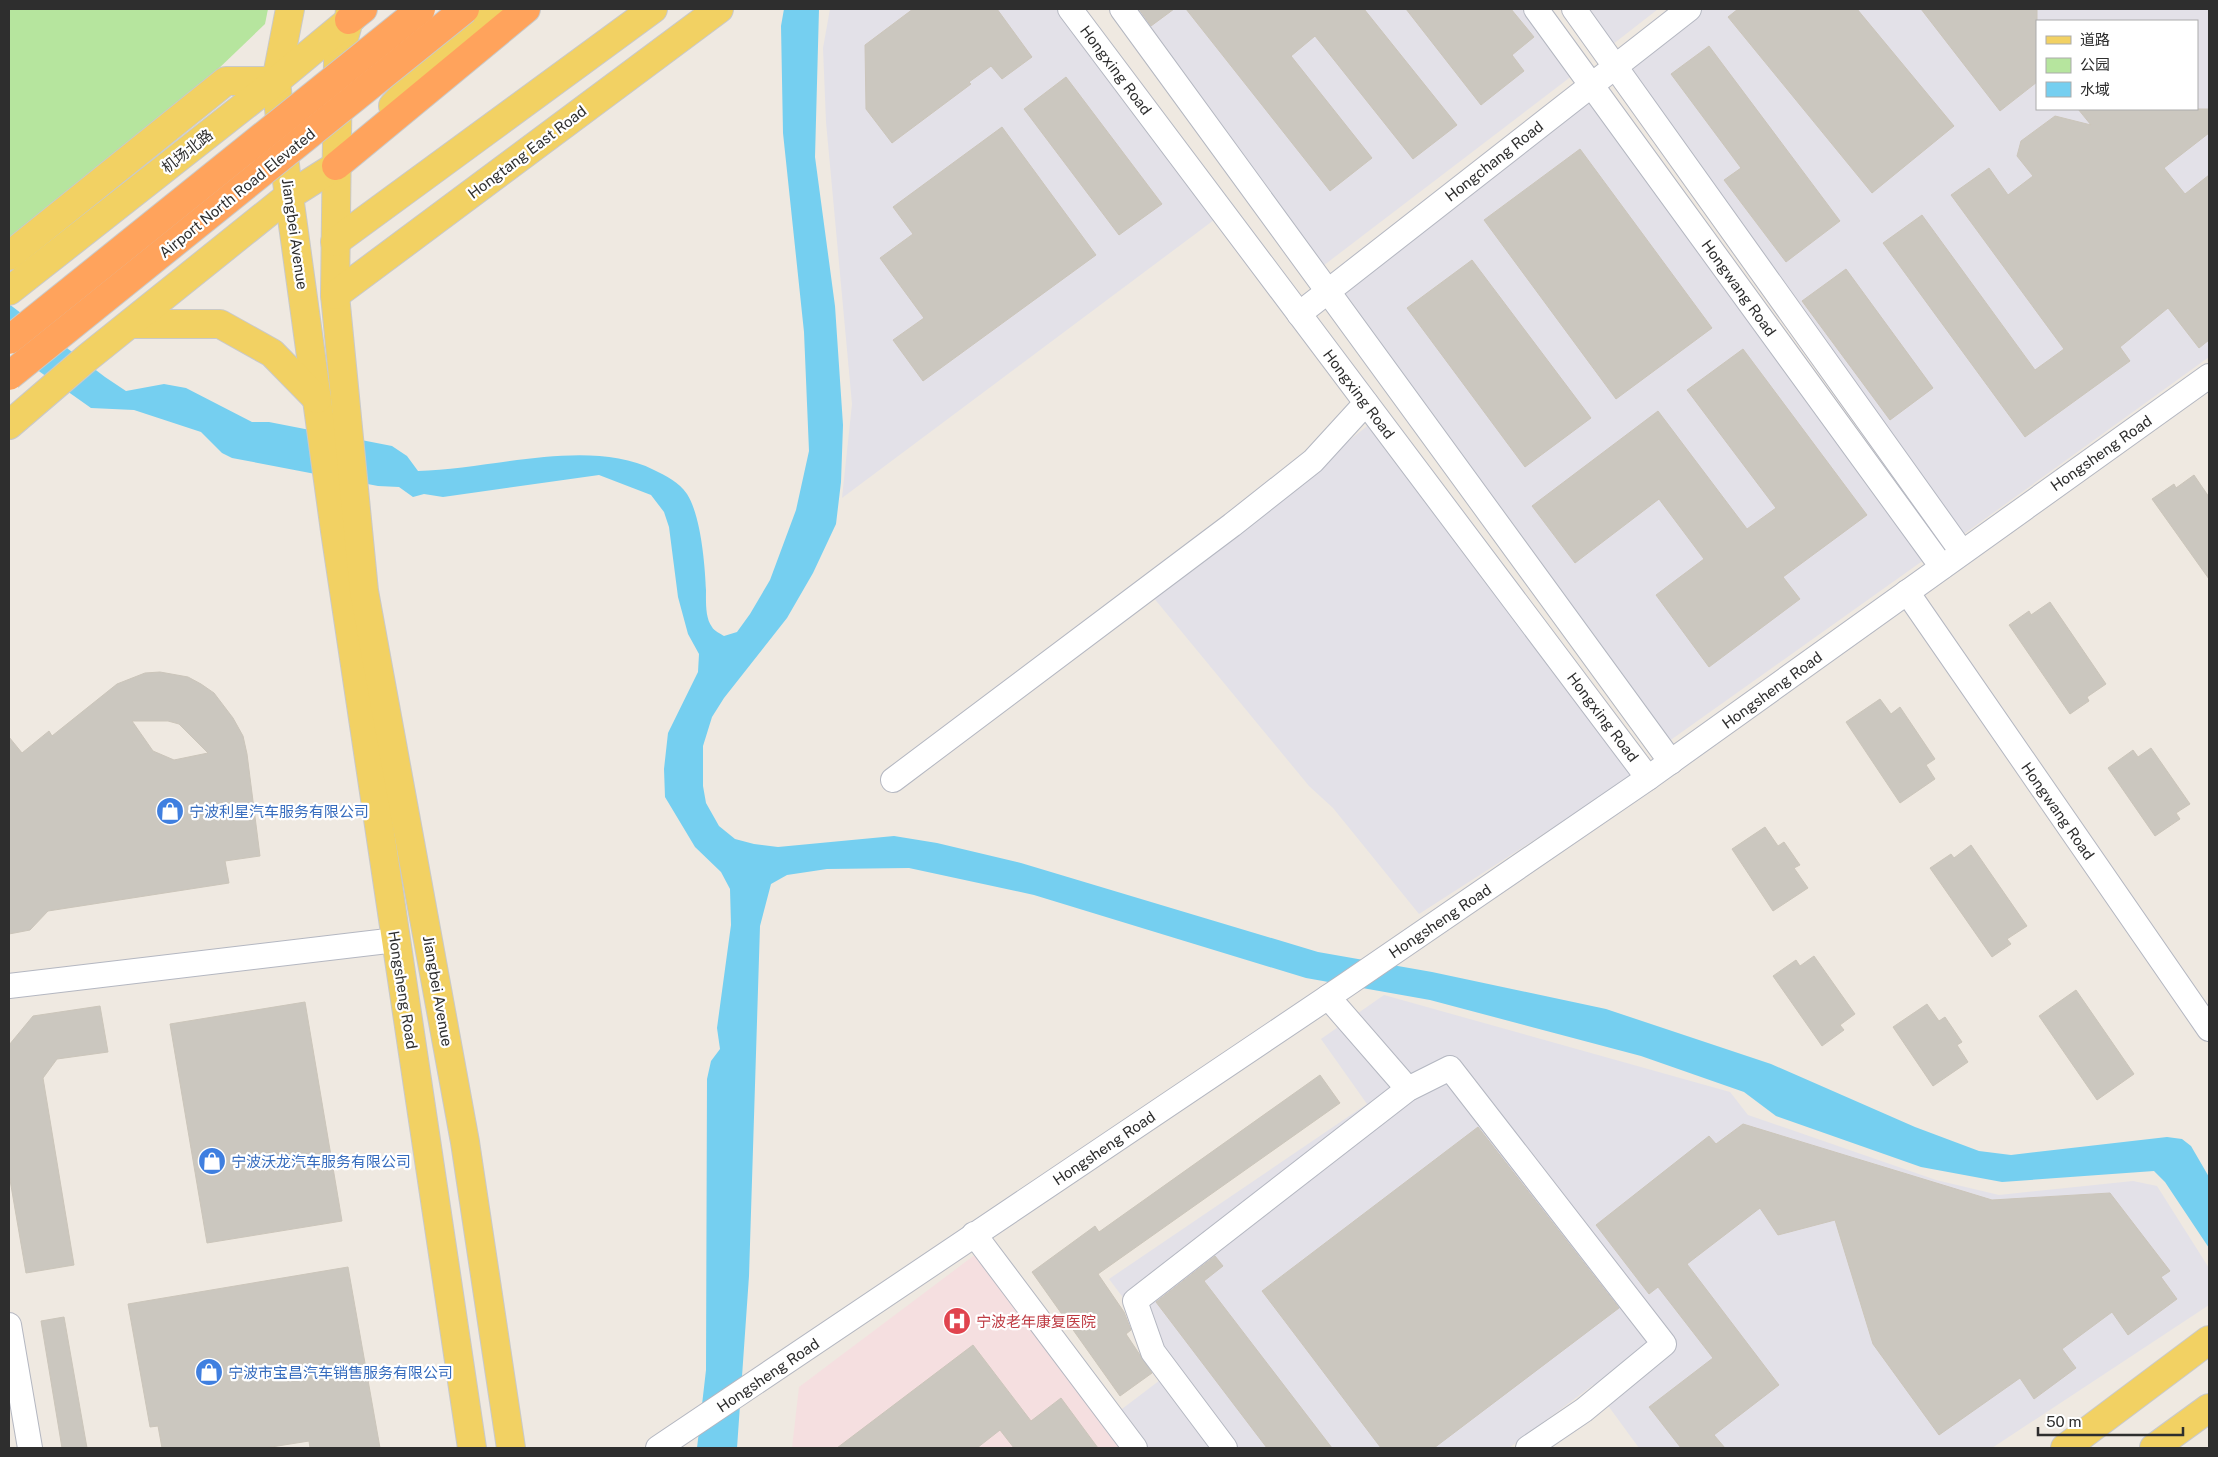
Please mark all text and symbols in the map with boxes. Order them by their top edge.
legend [2036,20,2198,110]
street label: Hongxing Road [1077,22,1155,118]
text: 道路 [2080,31,2110,48]
text: 公园 [2080,56,2110,73]
text: 水域 [2080,81,2110,98]
street label: Hongtang East Road [465,102,589,202]
street label: Hongchang Road [1442,117,1546,205]
street label: Airport North Road Elevated [156,125,318,261]
street label: 机场北路 [158,126,216,176]
street label: Jiangbei Avenue [279,177,311,291]
street label: Hongwang Road [1698,237,1780,339]
street label: Hongxing Road [1320,346,1398,442]
street label: Hongsheng Road [2047,412,2155,494]
street label: Hongsheng Road [1719,648,1825,732]
street label: Hongxing Road [1564,669,1642,765]
street label: Hongwang Road [2018,759,2098,863]
shop icon: 宁波利星汽车服务有限公司 [155,796,185,826]
place label: 宁波利星汽车服务有限公司 [189,803,369,820]
street label: Hongsheng Road [1386,881,1494,961]
street label: Hongsheng Road [385,930,421,1050]
street label: Jiangbei Avenue [420,934,456,1048]
street label: Hongsheng Road [1050,1108,1158,1188]
shop icon: 宁波沃龙汽车服务有限公司 [197,1146,227,1176]
place label: 宁波沃龙汽车服务有限公司 [231,1153,411,1170]
hospital icon: 宁波老年康复医院 [942,1306,972,1336]
place label: 宁波老年康复医院 [976,1313,1096,1330]
street label: Hongsheng Road [714,1335,822,1415]
shop icon: 宁波市宝昌汽车销售服务有限公司 [194,1357,224,1387]
place label: 宁波市宝昌汽车销售服务有限公司 [228,1364,453,1381]
scale bar [2038,1404,2183,1436]
text: 50 m [2046,1413,2081,1430]

